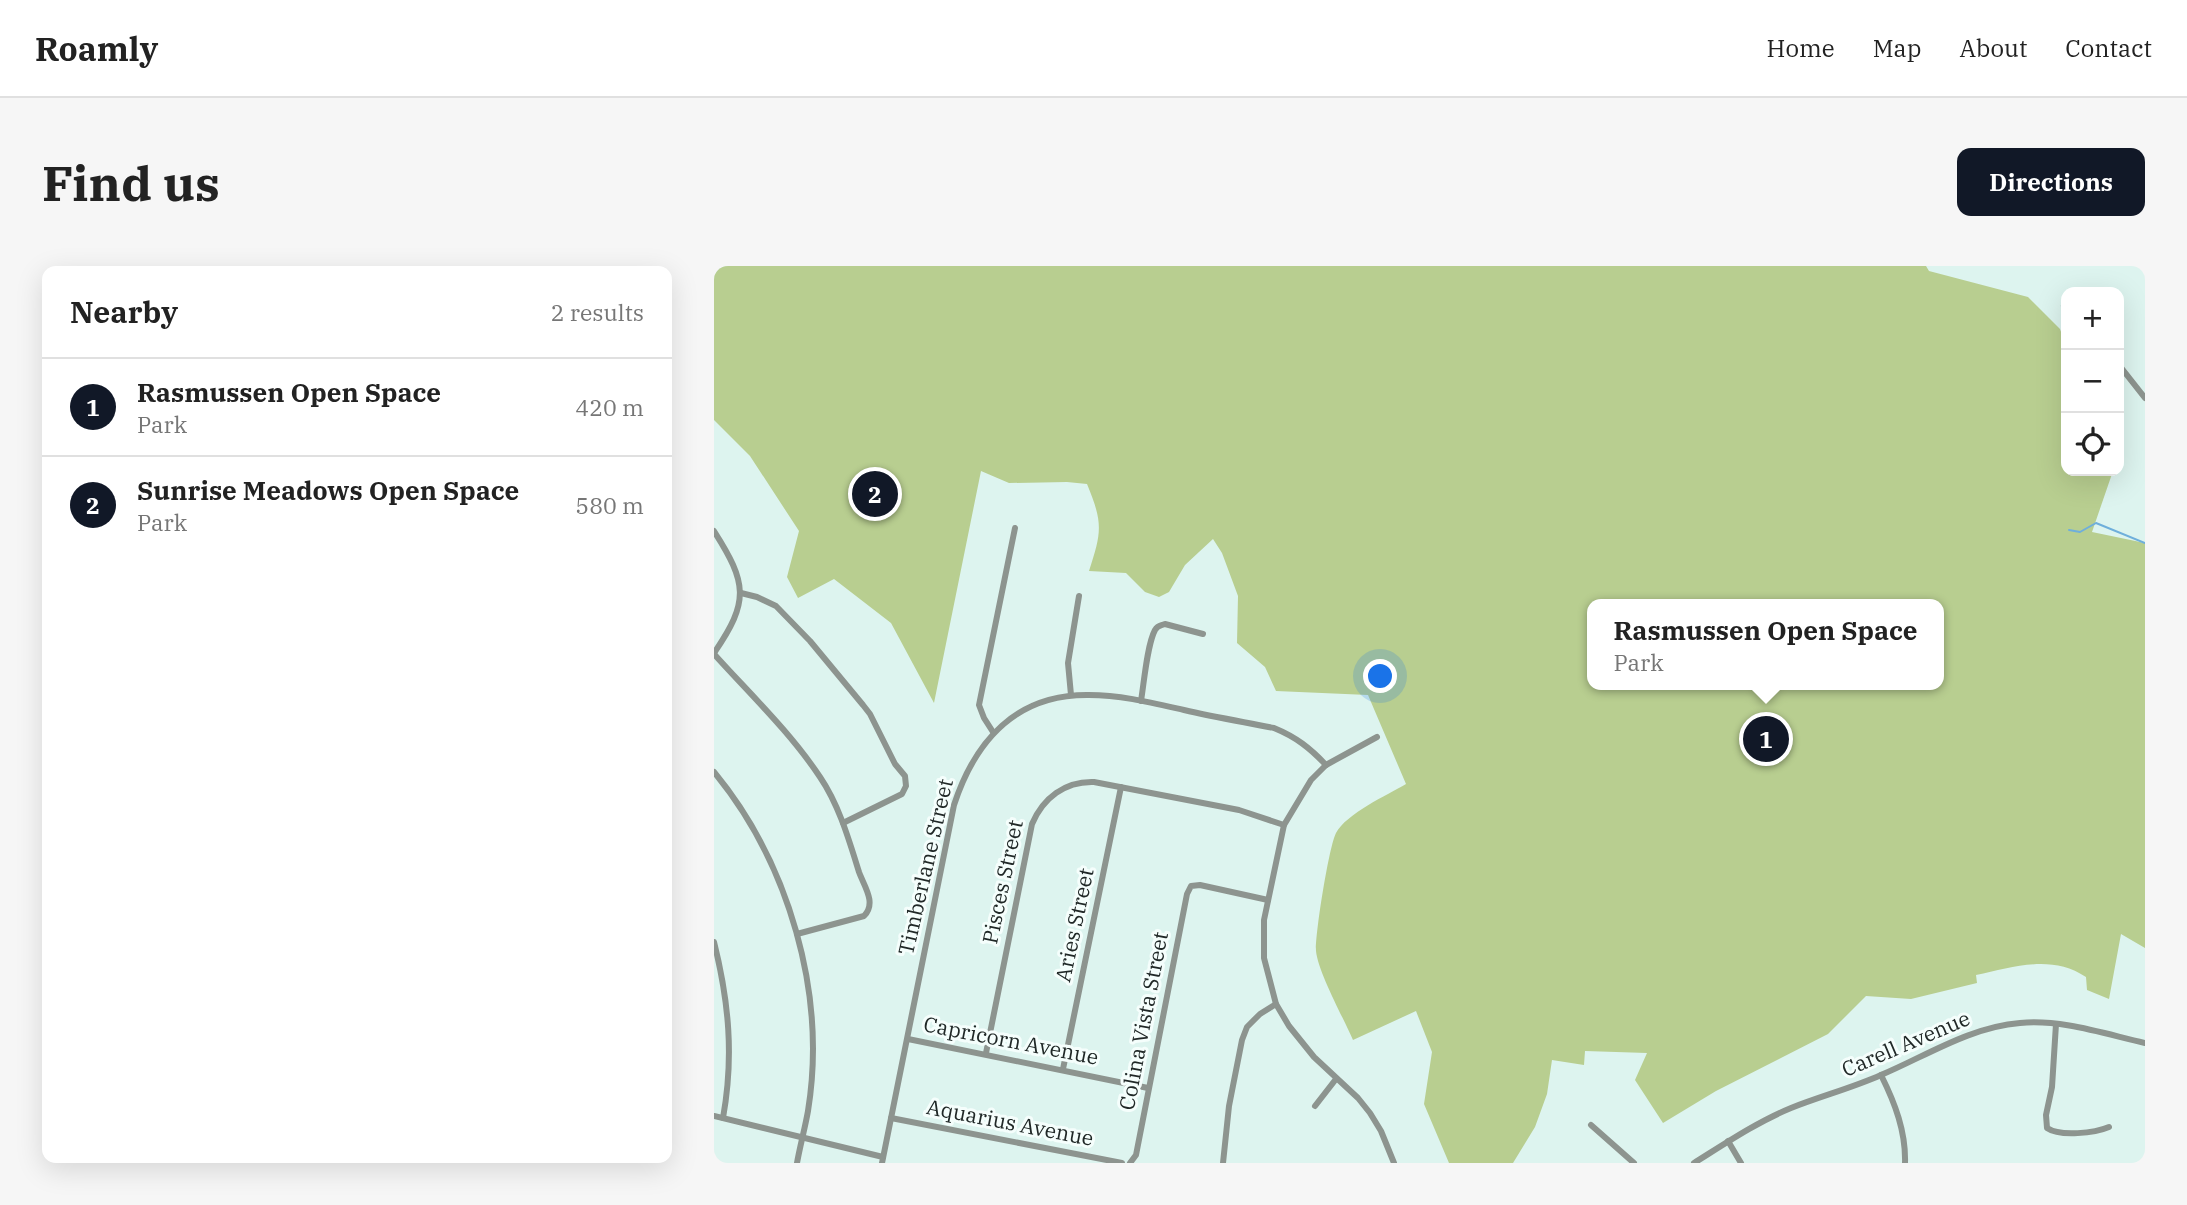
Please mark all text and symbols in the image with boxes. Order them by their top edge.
text: Roamly [35,27,158,70]
text: Home [1767,32,1835,64]
text: Map [1873,32,1921,64]
text: About [1959,32,2027,64]
text: Contact [2065,32,2152,64]
button: Directions [1957,148,2145,216]
text: Find us [42,151,220,214]
map controls [2061,287,2124,476]
button: + [2061,287,2124,350]
text: Nearby [70,292,178,331]
text: 2 results [551,297,644,327]
button: − [2061,350,2124,413]
text: Rasmussen Open Space [137,375,441,409]
text: 1 [86,392,100,422]
text: 420 m [575,392,644,422]
text: Park [137,409,187,439]
button: locate [2061,413,2124,476]
pin: 2 [852,468,898,520]
text: Sunrise Meadows Open Space [137,473,519,507]
text: 2 [86,490,100,520]
text: 580 m [575,490,644,520]
text: Park [137,507,187,537]
popup [1587,599,1944,690]
text: Rasmussen Open Space [1613,613,1918,647]
text: Park [1613,647,1664,677]
your location [1363,659,1397,693]
pin: 1 [1743,713,1789,765]
street label: Timberlane Street [891,776,959,958]
street label: Pisces Street [975,817,1029,946]
street label: Aries Street [1048,865,1100,984]
street label: Colina Vista Street [1112,929,1174,1112]
street label: Carell Avenue [1837,1003,1974,1083]
street label: Capricorn Avenue [921,1009,1101,1071]
street label: Aquarius Avenue [924,1092,1096,1152]

